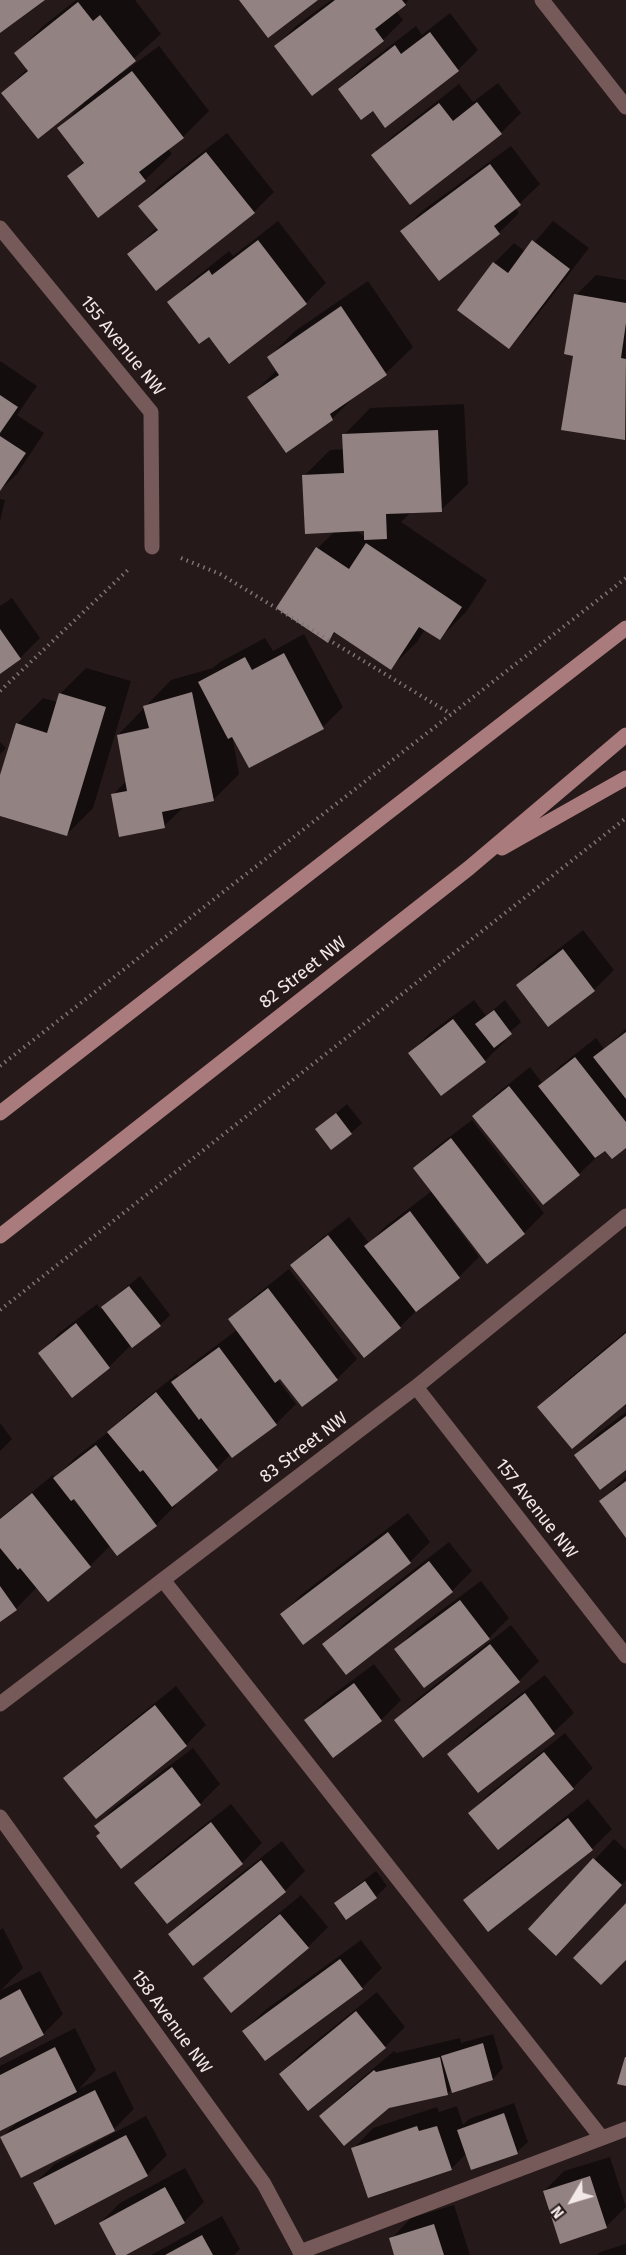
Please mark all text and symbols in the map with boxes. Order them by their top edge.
street label: 155 Avenue NW [75,292,169,400]
street label: 82 Street NW [255,932,351,1014]
street label: 83 Street NW [256,1408,352,1488]
street label: 157 Avenue NW [490,1455,582,1563]
street label: 158 Avenue NW [126,1966,216,2078]
north arrow [542,2171,602,2231]
text: N [547,2202,568,2222]

